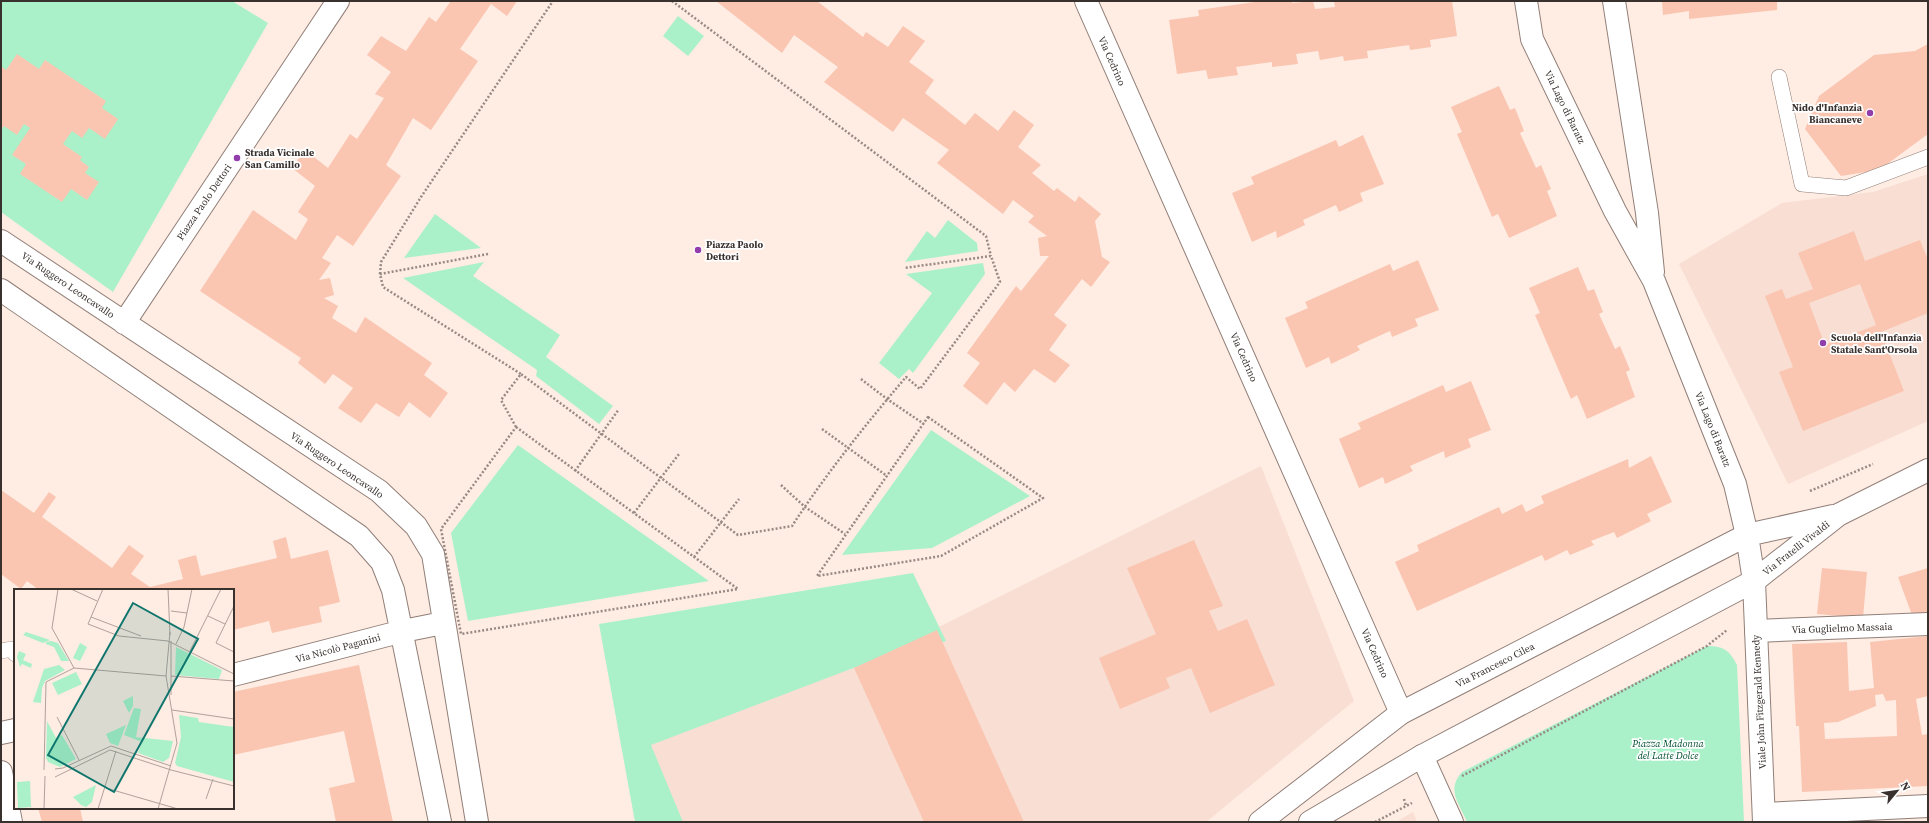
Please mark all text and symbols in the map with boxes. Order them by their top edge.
street label: Via Cedrino [1095,34,1129,88]
street label: Via Lago di Baratz [1542,68,1589,146]
place label: Nido d'Infanzia Biancaneve [1792,101,1863,126]
marker: Nido d'Infanzia Biancaneve [1865,108,1875,118]
place label: Strada Vicinale San Camillo [245,146,314,171]
marker: Strada Vicinale San Camillo [232,153,242,163]
street label: Piazza Paolo Dettori [174,161,234,243]
place label: Piazza Paolo Dettori [706,238,763,263]
marker: Piazza Paolo Dettori [693,245,703,255]
street label: Via Ruggero Leoncavallo [19,249,118,321]
street label: Via Cedrino [1227,330,1261,384]
place label: Scuola dell'Infanzia Statale Sant'Orsola [1831,331,1922,356]
marker: Scuola dell'Infanzia Statale Sant'Orsola [1818,338,1828,348]
street label: Via Lago di Baratz [1692,389,1734,469]
street label: Via Ruggero Leoncavallo [288,429,387,501]
street label: Via Fratelli Vivaldi [1760,518,1832,578]
inset map [14,589,234,809]
street label: Via Guglielmo Massaia [1791,620,1894,636]
street label: Via Cedrino [1358,626,1392,680]
street label: Via Nicolò Paganini [294,630,382,666]
street label: Viale John Fitzgerald Kennedy [1749,634,1769,770]
street label: Via Francesco Cilea [1453,639,1538,691]
park label: Piazza Madonna del Latte Dolce [1631,737,1705,762]
north arrow [1877,771,1917,811]
text: N [1897,779,1914,794]

